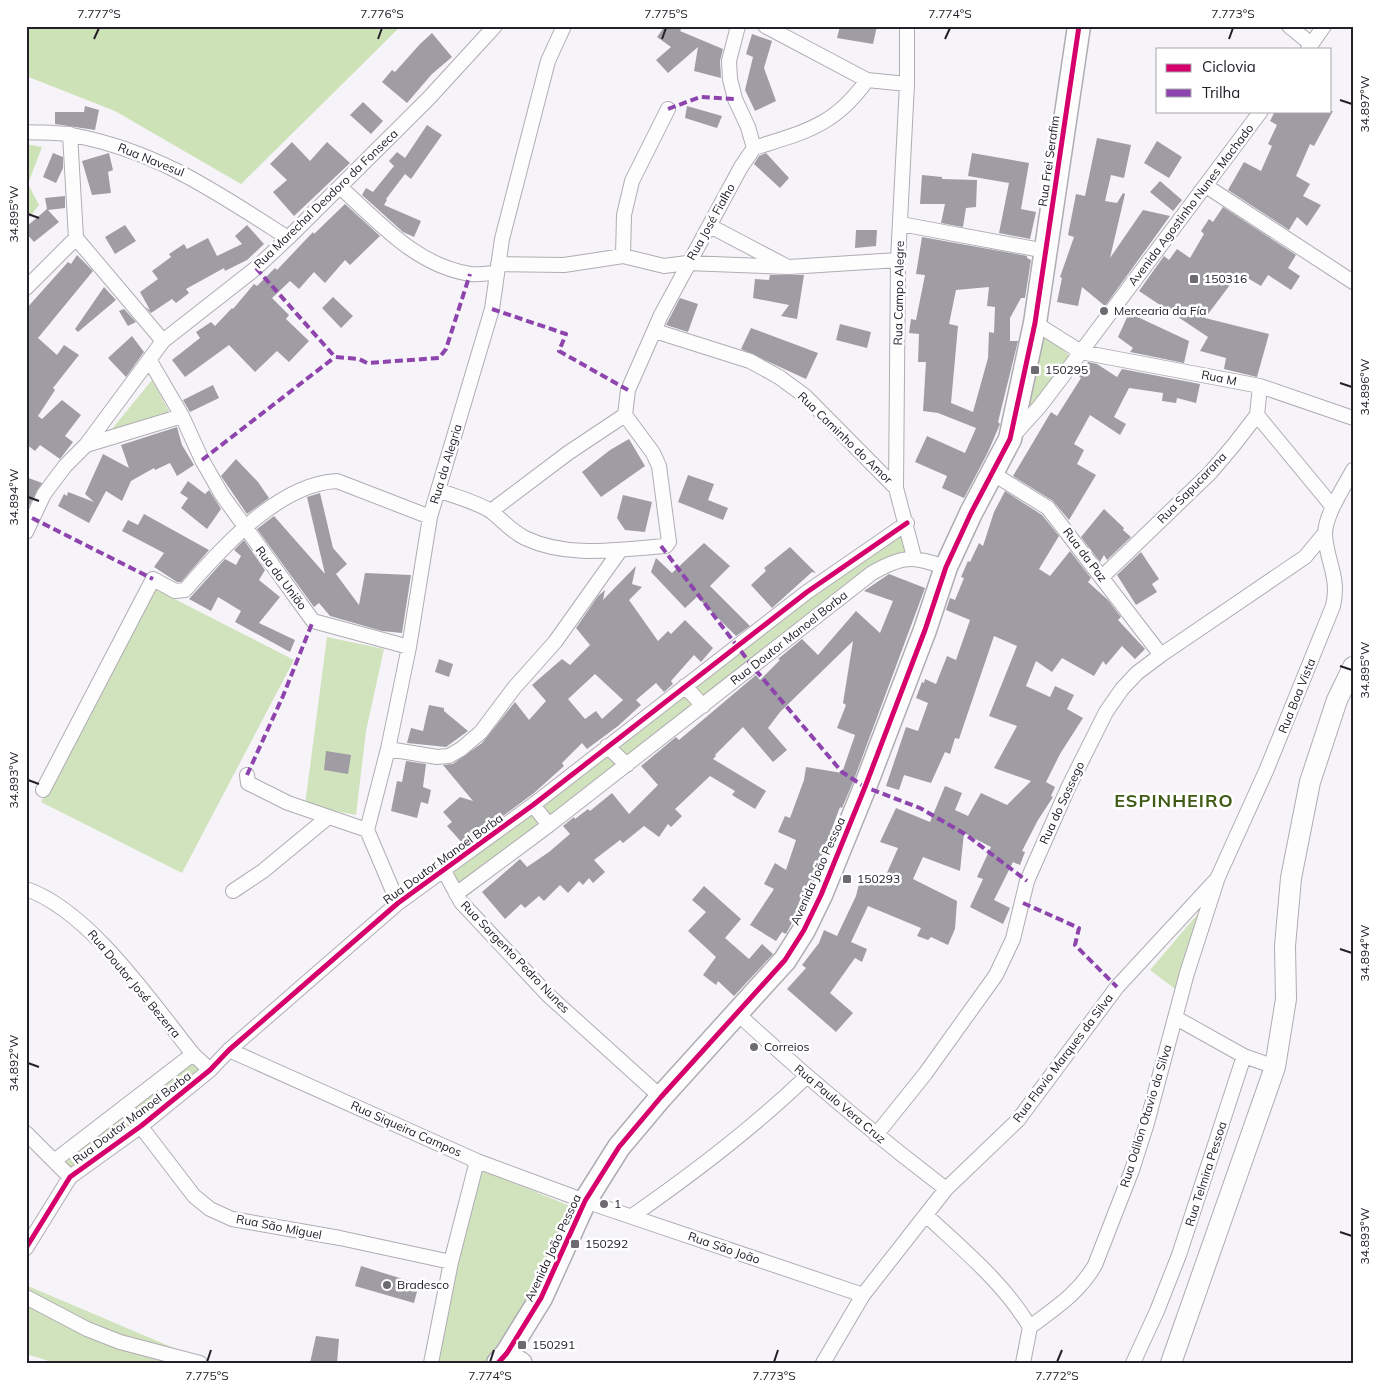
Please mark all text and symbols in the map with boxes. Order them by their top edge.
text: 7.777°S [77,6,121,21]
text: 7.776°S [360,6,404,21]
text: 7.775°S [644,6,688,21]
text: 7.774°S [928,6,972,21]
text: 7.773°S [1211,6,1255,21]
legend [1156,48,1332,112]
text: Ciclovia [1202,57,1256,76]
text: 34.897°W [1357,76,1372,132]
text: Trilha [1202,83,1240,102]
street label: Rua Frei Serafim [1035,114,1062,207]
street label: Avenida Agostinho Nunes Machado [1125,121,1257,289]
street label: Rua Marechal Deodoro da Fonseca [251,126,401,271]
street label: Rua Navesul [116,139,187,180]
street label: Rua José Fialho [683,181,738,263]
text: 34.895°W [6,186,21,242]
street label: Rua Campo Alegre [890,240,907,345]
place label: 150316 [1204,271,1247,286]
marker: 150316 [1188,273,1200,285]
place label: Mercearia da Fía [1114,303,1207,318]
marker: Mercearia da Fía [1098,305,1110,317]
text: 34.896°W [1357,359,1372,415]
place label: 150295 [1045,362,1088,377]
marker: 150295 [1029,364,1041,376]
street label: Rua M [1200,367,1238,388]
street label: Rua Caminho do Amor [795,388,896,487]
street label: Rua da Alegria [426,422,465,506]
street label: Rua Sapucarana [1154,449,1229,526]
text: 34.894°W [6,469,21,525]
street label: Rua da Paz [1060,525,1111,585]
street label: Rua da União [253,543,310,613]
street label: Rua Doutor Manoel Borba [727,587,850,688]
text: 34.895°W [1357,642,1372,698]
street label: Rua Boa Vista [1275,656,1318,735]
text: 34.893°W [6,752,21,808]
street label: Rua do Sossego [1036,759,1087,847]
district label: ESPINHEIRO [1114,789,1234,812]
street label: Rua Doutor Manoel Borba [380,810,506,907]
street label: Avenida João Pessoa [787,814,848,927]
place label: 150293 [857,871,900,886]
marker: 150293 [841,873,853,885]
street label: Rua Sargento Pedro Nunes [458,897,573,1016]
text: 34.894°W [1357,925,1372,981]
street label: Rua Doutor José Bezerra [85,927,184,1041]
street label: Rua Flavio Marques da Silva [1009,990,1116,1125]
text: 34.892°W [6,1035,21,1091]
place label: Correios [764,1039,810,1054]
marker: Correios [748,1041,760,1053]
street label: Rua Odilon Otavio da Silva [1117,1043,1174,1189]
street label: Rua Paulo Vera Cruz [792,1061,889,1146]
street label: Rua Doutor Manoel Borba [70,1068,194,1167]
street label: Rua Siqueira Campos [348,1097,464,1160]
street label: Rua Telmira Pessoa [1181,1120,1230,1228]
street label: Avenida João Pessoa [521,1192,584,1304]
place label: 1 [614,1196,621,1211]
marker: 1 [598,1198,610,1210]
text: 34.893°W [1357,1208,1372,1264]
street label: Rua São Miguel [235,1211,323,1242]
street label: Rua São João [686,1228,762,1267]
place label: 150292 [585,1236,628,1251]
marker: 150292 [569,1238,581,1250]
place label: Bradesco [397,1277,449,1292]
marker: Bradesco [381,1279,393,1291]
place label: 150291 [532,1337,575,1352]
marker: 150291 [516,1339,528,1351]
text: 7.775°S [185,1368,229,1383]
text: 7.774°S [468,1368,512,1383]
text: 7.773°S [752,1368,796,1383]
text: 7.772°S [1035,1368,1079,1383]

